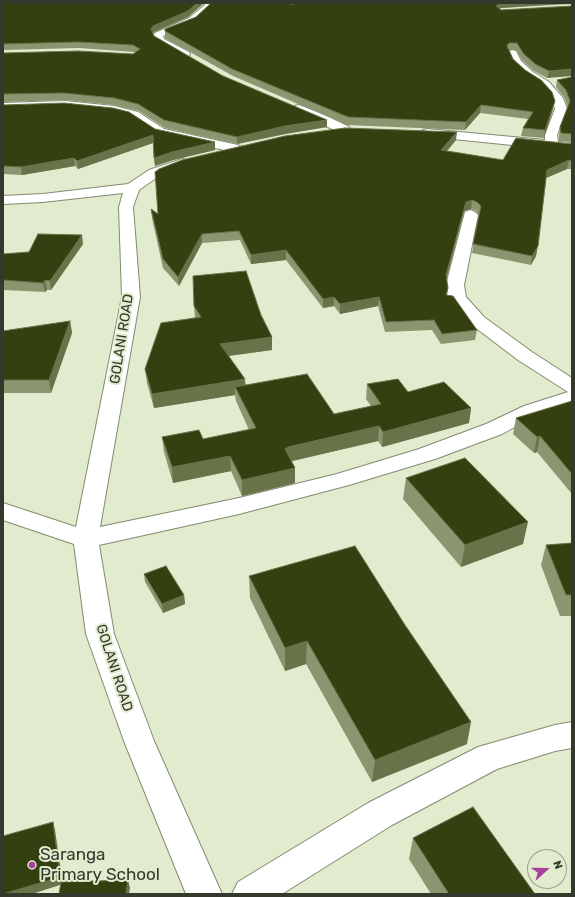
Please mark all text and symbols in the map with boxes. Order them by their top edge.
street label: GOLANI ROAD [107,293,137,385]
street label: GOLANI ROAD [92,622,136,714]
place label: Saranga Primary School [40,845,160,885]
north arrow [527,849,567,889]
text: N [550,859,565,871]
marker: Saranga Primary School [27,860,37,870]

